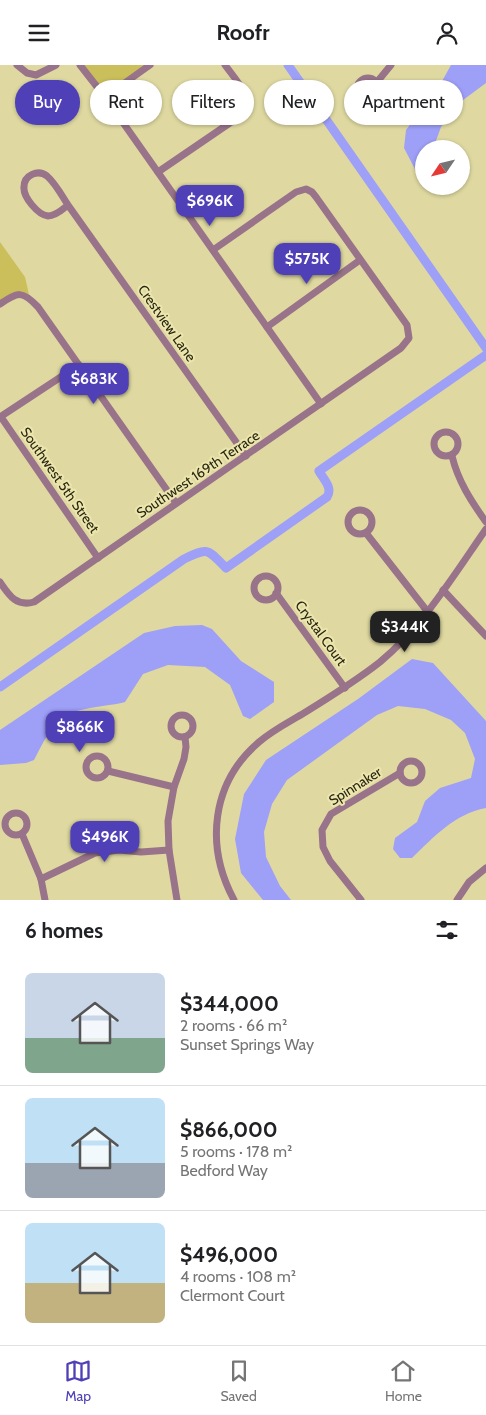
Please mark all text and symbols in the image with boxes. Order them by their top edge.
icon: menu [25,19,53,47]
text: Roofr [216,19,270,46]
icon: person [433,19,461,47]
chip: Buy [15,80,80,125]
chip: Rent [90,80,162,125]
chip: Filters [172,80,254,125]
chip: New [264,80,334,125]
chip: Apartment [344,80,463,125]
north arrow [415,140,470,195]
map controls [415,140,470,195]
pin: $696K [175,185,245,227]
text: $696K [187,191,233,210]
pin: $575K [272,243,342,285]
text: $575K [285,249,329,268]
street label: Crestview Lane [134,281,200,365]
pin: $683K [59,363,129,405]
text: $683K [71,369,117,388]
street label: Southwest 5th Street [17,424,103,537]
street label: Southwest 169th Terrace [133,426,263,522]
street label: Crystal Court [291,597,351,669]
pin: $344K [370,611,440,653]
text: $344K [381,617,429,636]
pin: $866K [45,711,115,753]
text: $866K [57,717,103,736]
street label: Spinnaker [325,762,385,809]
pin: $496K [70,821,140,863]
text: $496K [81,827,129,846]
icon: filters [433,916,461,944]
text: 6 homes [25,918,103,943]
text: $344,000 [180,991,279,1016]
icon: home [65,993,125,1053]
text: 2 rooms · 66 m² [180,1016,287,1035]
text: Sunset Springs Way [180,1035,314,1054]
text: $866,000 [180,1117,278,1142]
icon: home [65,1118,125,1178]
text: 5 rooms · 178 m² [180,1142,292,1161]
text: Bedford Way [180,1161,268,1180]
text: $496,000 [180,1242,278,1267]
icon: home [65,1243,125,1303]
text: 4 rooms · 108 m² [180,1267,296,1286]
text: Clermont Court [180,1286,285,1305]
tab: Map [64,1357,92,1405]
tab: Saved [220,1357,257,1405]
tab: Home [385,1357,422,1405]

